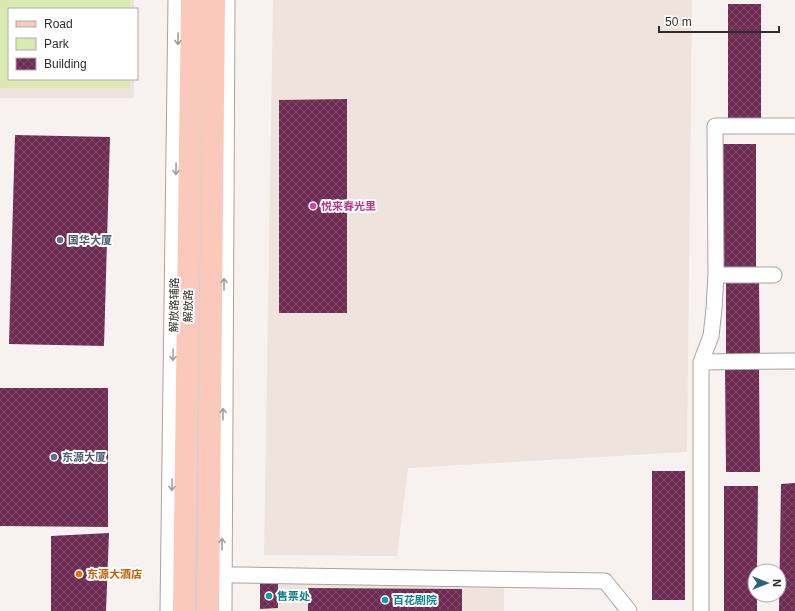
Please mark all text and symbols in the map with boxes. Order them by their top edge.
legend [8,8,138,80]
scale bar [659,8,779,34]
text: 50 m [665,15,692,29]
text: Road [44,17,73,31]
one-way arrow [174,32,182,45]
text: Park [44,37,70,51]
text: Building [44,57,87,71]
one-way arrow [172,162,180,175]
place label: 悦来春光里 [321,200,376,212]
marker: 悦来春光里 [308,201,318,211]
place label: 国华大厦 [68,234,112,246]
marker: 国华大厦 [55,235,65,245]
street label: 解放路辅路 [168,277,180,333]
one-way arrow [220,278,228,291]
street label: 解放路 [182,289,194,323]
one-way arrow [169,348,177,361]
one-way arrow [219,408,227,421]
place label: 东源大厦 [62,451,106,463]
marker: 东源大厦 [49,452,59,462]
one-way arrow [168,478,176,491]
one-way arrow [218,538,226,551]
north arrow [747,563,787,603]
place label: 东源大酒店 [87,568,142,580]
marker: 东源大酒店 [74,569,84,579]
text: N [771,579,783,587]
place label: 售票处 [277,590,310,602]
marker: 售票处 [264,591,274,601]
place label: 百花剧院 [393,594,437,606]
marker: 百花剧院 [380,595,390,605]

